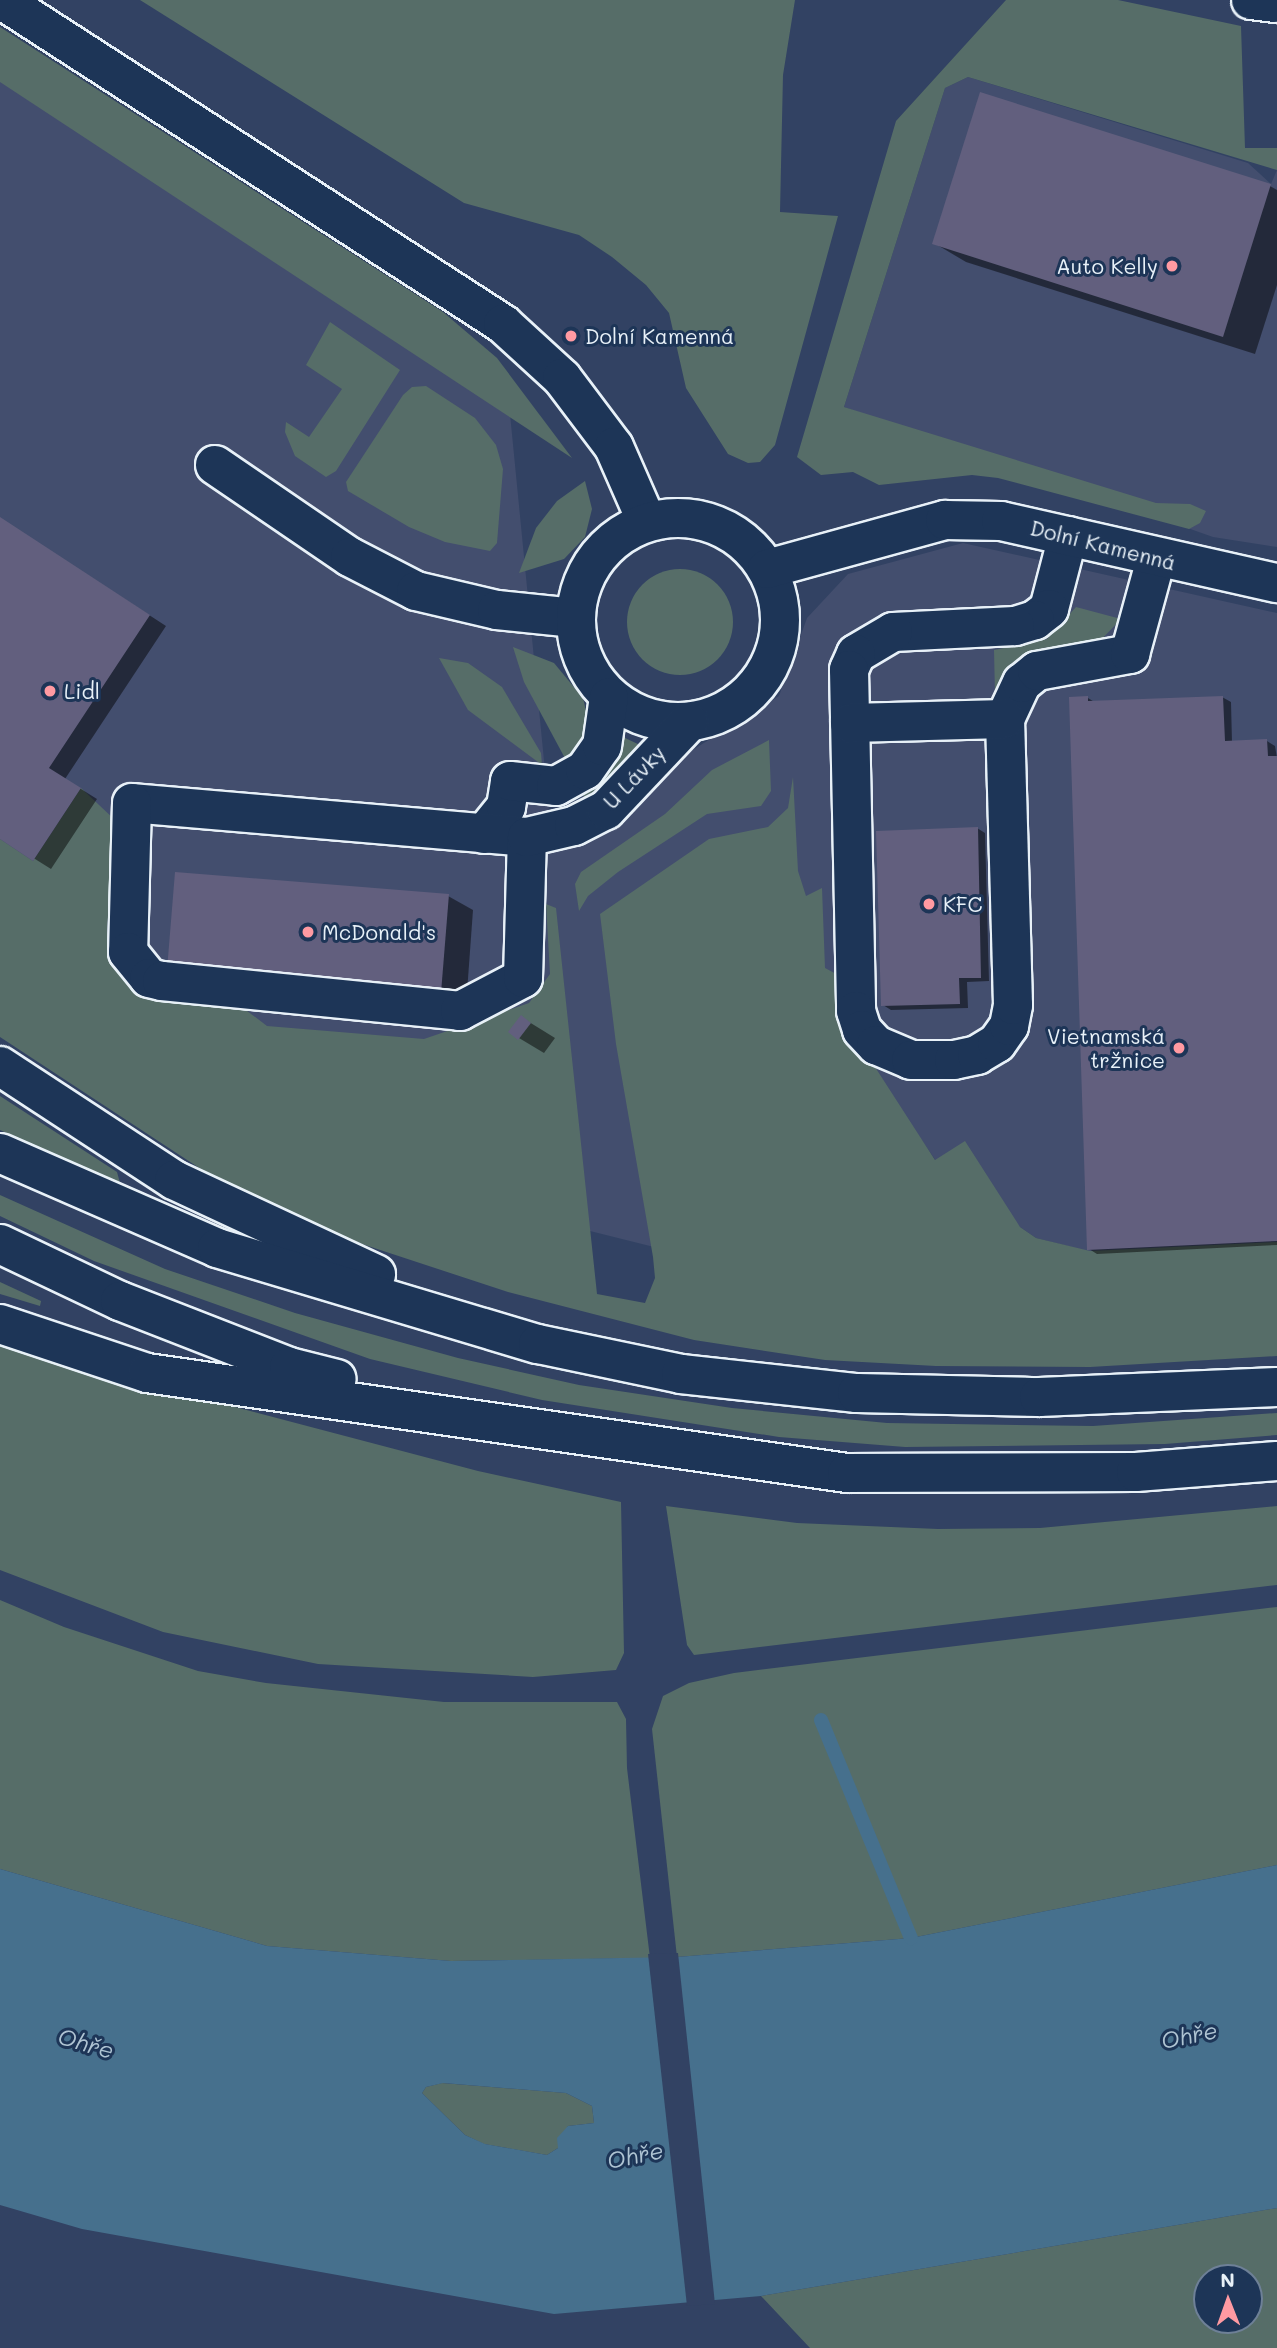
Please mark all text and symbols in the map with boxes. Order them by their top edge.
place label: Auto Kelly [1056,253,1158,279]
marker: Auto Kelly [1164,258,1180,274]
place label: Dolní Kamenná [585,323,734,349]
marker: Dolní Kamenná [563,328,579,344]
street label: Dolní Kamenná [1028,515,1178,575]
place label: Lidl [64,678,100,704]
marker: Lidl [42,683,58,699]
street label: U Lávky [598,740,670,814]
place label: KFC [943,891,982,917]
marker: KFC [921,896,937,912]
place label: McDonald's [322,919,436,945]
marker: McDonald's [300,924,316,940]
place label: Vietnamská tržnice [1047,1023,1165,1073]
marker: Vietnamská tržnice [1171,1040,1187,1056]
water label: Ohře [1158,2016,1220,2054]
water label: Ohře [55,2022,117,2064]
water label: Ohře [604,2136,666,2174]
north arrow [1193,2264,1263,2334]
text: N [1220,2267,1235,2292]

